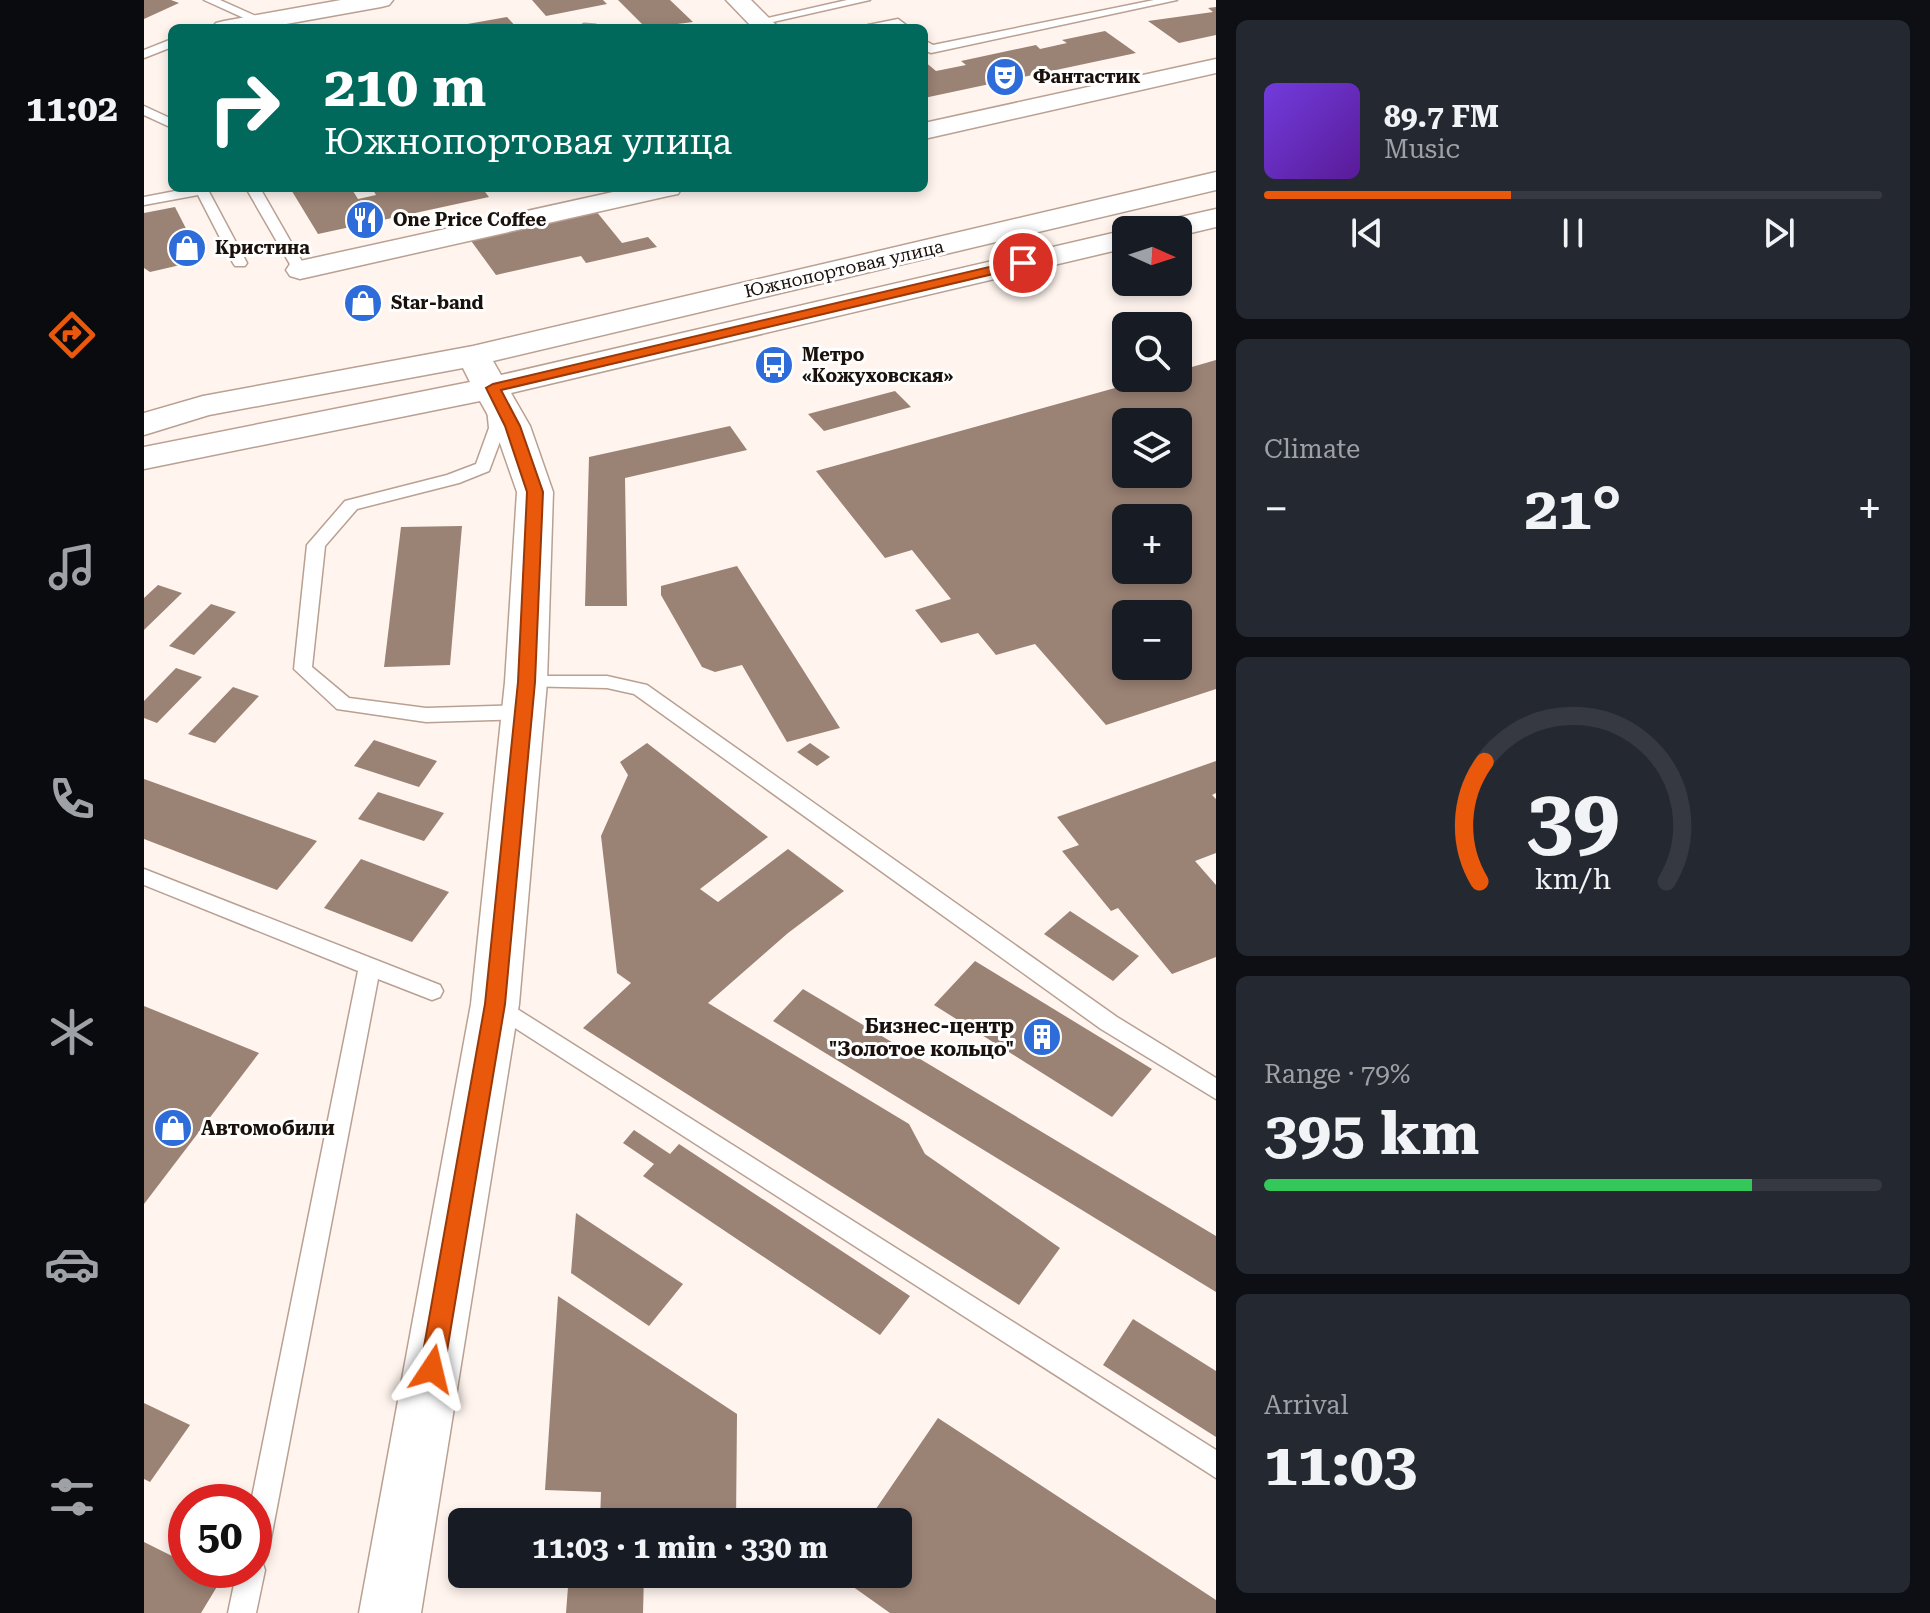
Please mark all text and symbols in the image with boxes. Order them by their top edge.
text: 210 m [324,54,486,120]
icon: right [192,56,296,160]
theatre icon: Фантастик [984,56,1026,98]
place label: Фантастик [1033,66,1141,87]
text: 11:02 [26,88,118,130]
text: 89.7 FM [1384,99,1499,134]
text: Южнопортовая улица [324,121,732,163]
text: Music [1384,134,1460,164]
restaurant icon: One Price Coffee [344,199,386,241]
place label: One Price Coffee [393,209,547,230]
icon: previous [1345,211,1389,255]
icon: pause [1551,211,1595,255]
icon: next [1757,211,1801,255]
north arrow [1112,216,1192,296]
map controls [1112,216,1192,680]
shop icon: Кристина [166,227,208,269]
pin [989,229,1057,297]
street label: Южнопортовая улица [742,235,946,302]
place label: Кристина [215,237,310,258]
icon: arrive [1001,241,1045,285]
shop icon: Star-band [342,282,384,324]
place label: Star-band [391,292,484,313]
icon: directions [44,307,100,363]
button: search [1112,312,1192,392]
bus stop icon: Метро «Кожуховская» [753,344,795,386]
place label: Метро «Кожуховская» [802,344,953,386]
button: layers [1112,408,1192,488]
text: Climate [1264,434,1360,464]
text: 21° [1524,473,1622,544]
text: − [1264,483,1289,535]
text: + [1857,483,1882,535]
button: + [1112,504,1192,584]
icon: music [44,539,100,595]
button: − [1112,600,1192,680]
icon: phone [44,771,100,827]
text: 39 [1526,771,1620,868]
text: km/h [1535,863,1611,897]
icon: climate [44,1004,100,1060]
place label: Бизнес-центр "Золотое кольцо" [829,1014,1014,1061]
building icon: Бизнес-центр "Золотое кольцо" [1021,1016,1063,1058]
text: Range · 79% [1264,1059,1410,1089]
text: 395 km [1264,1098,1479,1169]
shop icon: Автомобили [152,1107,194,1149]
place label: Автомобили [201,1116,335,1140]
icon: car [44,1236,100,1292]
position arrow [390,1327,474,1411]
text: Arrival [1264,1390,1349,1420]
text: 11:03 [1264,1429,1417,1500]
icon: filters [44,1469,100,1525]
speed limit sign: 50 [168,1484,272,1588]
text: 11:03 · 1 min · 330 m [532,1530,828,1565]

